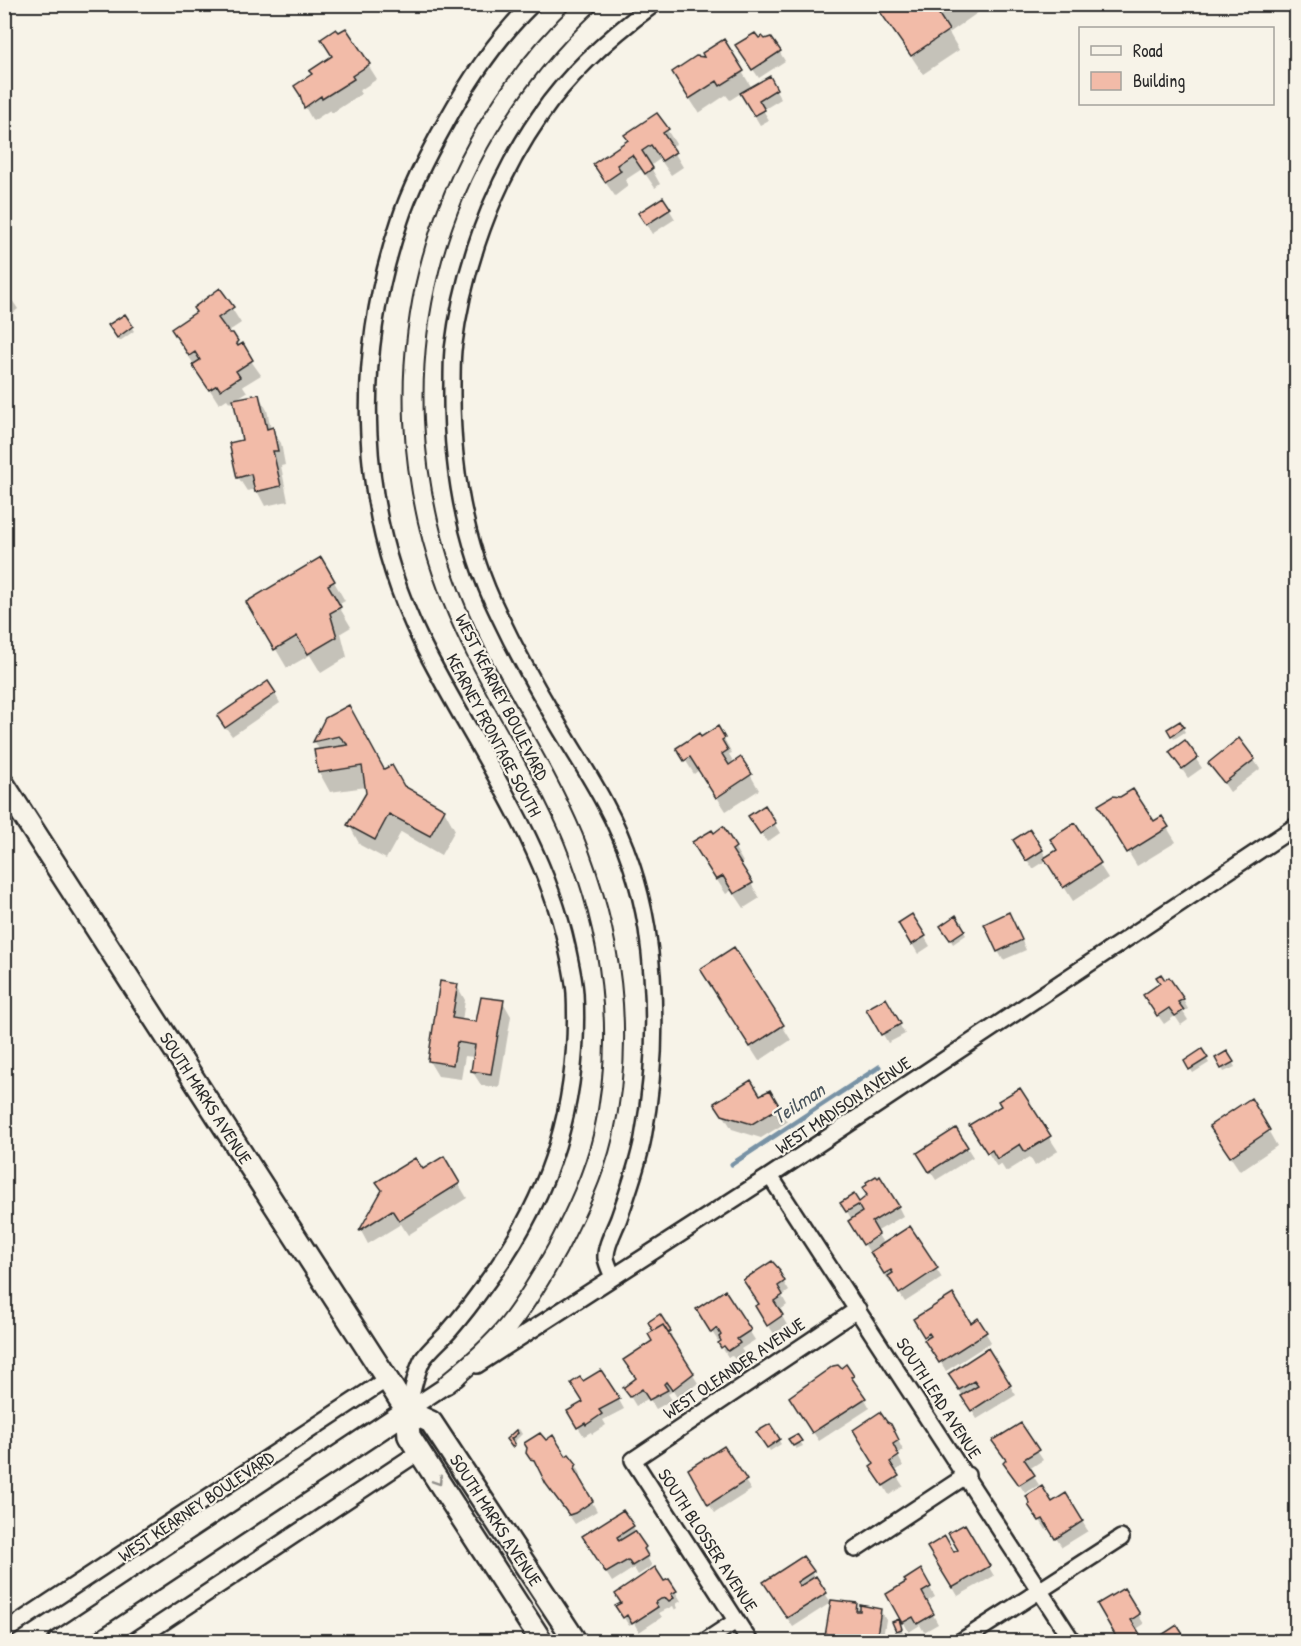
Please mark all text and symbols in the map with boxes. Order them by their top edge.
legend [1079,27,1274,105]
text: Road [1133,38,1163,63]
text: Building [1133,68,1185,93]
street label: WEST KEARNEY BOULEVARD [449,610,555,785]
street label: KEARNEY FRONTAGE SOUTH [440,649,548,821]
street label: SOUTH MARKS AVENUE [154,1027,258,1169]
street label: WEST MADISON AVENUE [770,1050,916,1160]
water label: Teilman [766,1075,831,1130]
street label: WEST OLEANDER AVENUE [658,1311,810,1425]
street label: SOUTH LEAD AVENUE [891,1333,988,1463]
street label: WEST KEARNEY BOULEVARD [113,1444,279,1568]
street label: SOUTH MARKS AVENUE [444,1449,548,1591]
street label: SOUTH BLOSSER AVENUE [652,1464,764,1616]
one-way arrow [431,1475,442,1486]

